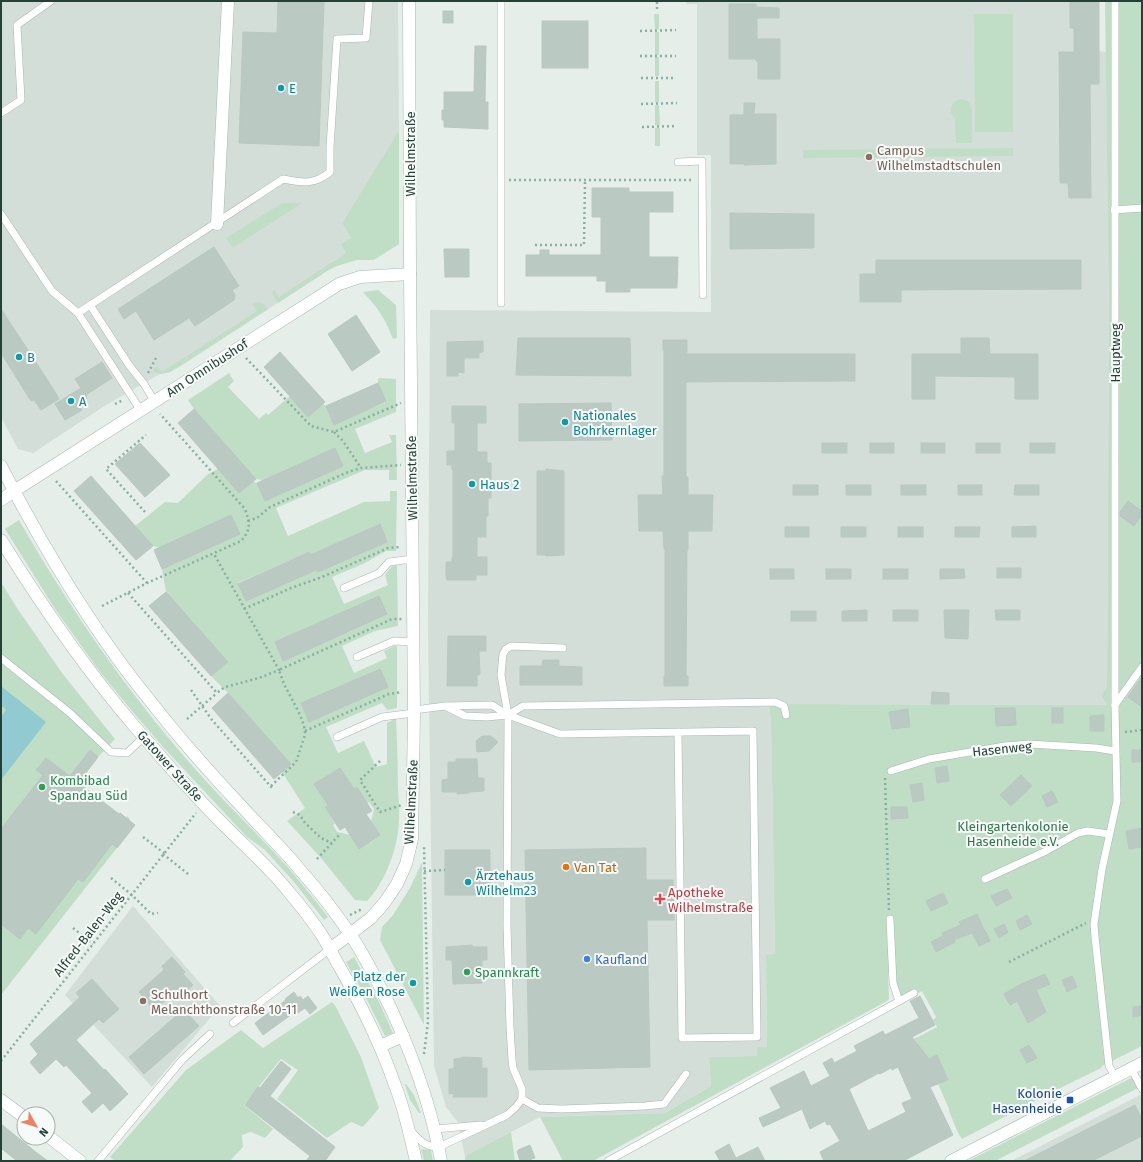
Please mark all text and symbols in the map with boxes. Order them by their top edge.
place label: E [289,81,296,96]
marker: E [276,83,286,93]
street label: Wilhelmstraße [403,111,418,197]
place label: Campus Wilhelmstadtschulen [877,143,1001,173]
marker: Campus Wilhelmstadtschulen [864,152,874,162]
street label: Hauptweg [1108,323,1123,383]
street label: Am Omnibushof [163,335,252,400]
place label: B [27,350,35,365]
marker: B [14,352,24,362]
place label: A [79,394,87,409]
marker: A [66,396,76,406]
place label: Nationales Bohrkernlager [573,408,657,438]
marker: Nationales Bohrkernlager [560,417,570,427]
street label: Wilhelmstraße [404,435,420,521]
place label: Haus 2 [480,477,519,492]
marker: Haus 2 [467,479,477,489]
street label: Gatower Straße [134,727,206,805]
street label: Hasenweg [972,738,1033,760]
street label: Wilhelmstraße [401,759,421,845]
place label: Kombibad Spandau Süd [50,773,128,803]
marker: Kombibad Spandau Süd [37,782,47,792]
park label: Kleingartenkolonie Hasenheide e.V. [957,819,1069,849]
place label: Van Tat [574,860,617,875]
marker: Van Tat [561,862,571,872]
place label: Ärztehaus Wilhelm23 [476,868,537,898]
marker: Ärztehaus Wilhelm23 [463,877,473,887]
place label: Apotheke Wilhelmstraße [668,885,753,915]
street label: Alfred-Balen-Weg [50,888,126,979]
marker: Apotheke Wilhelmstraße [655,894,665,904]
place label: Kaufland [595,952,647,967]
marker: Kaufland [582,954,592,964]
place label: Spannkraft [475,965,540,980]
marker: Spannkraft [462,967,472,977]
place label: Platz der Weißen Rose [329,969,405,999]
marker: Platz der Weißen Rose [408,978,418,988]
place label: Schulhort Melanchthonstraße 10-11 [151,987,297,1017]
marker: Schulhort Melanchthonstraße 10-11 [138,996,148,1006]
place label: Kolonie Hasenheide [992,1086,1062,1116]
marker: Kolonie Hasenheide [1065,1095,1075,1105]
north arrow [16,1106,56,1146]
text: N [36,1125,51,1139]

